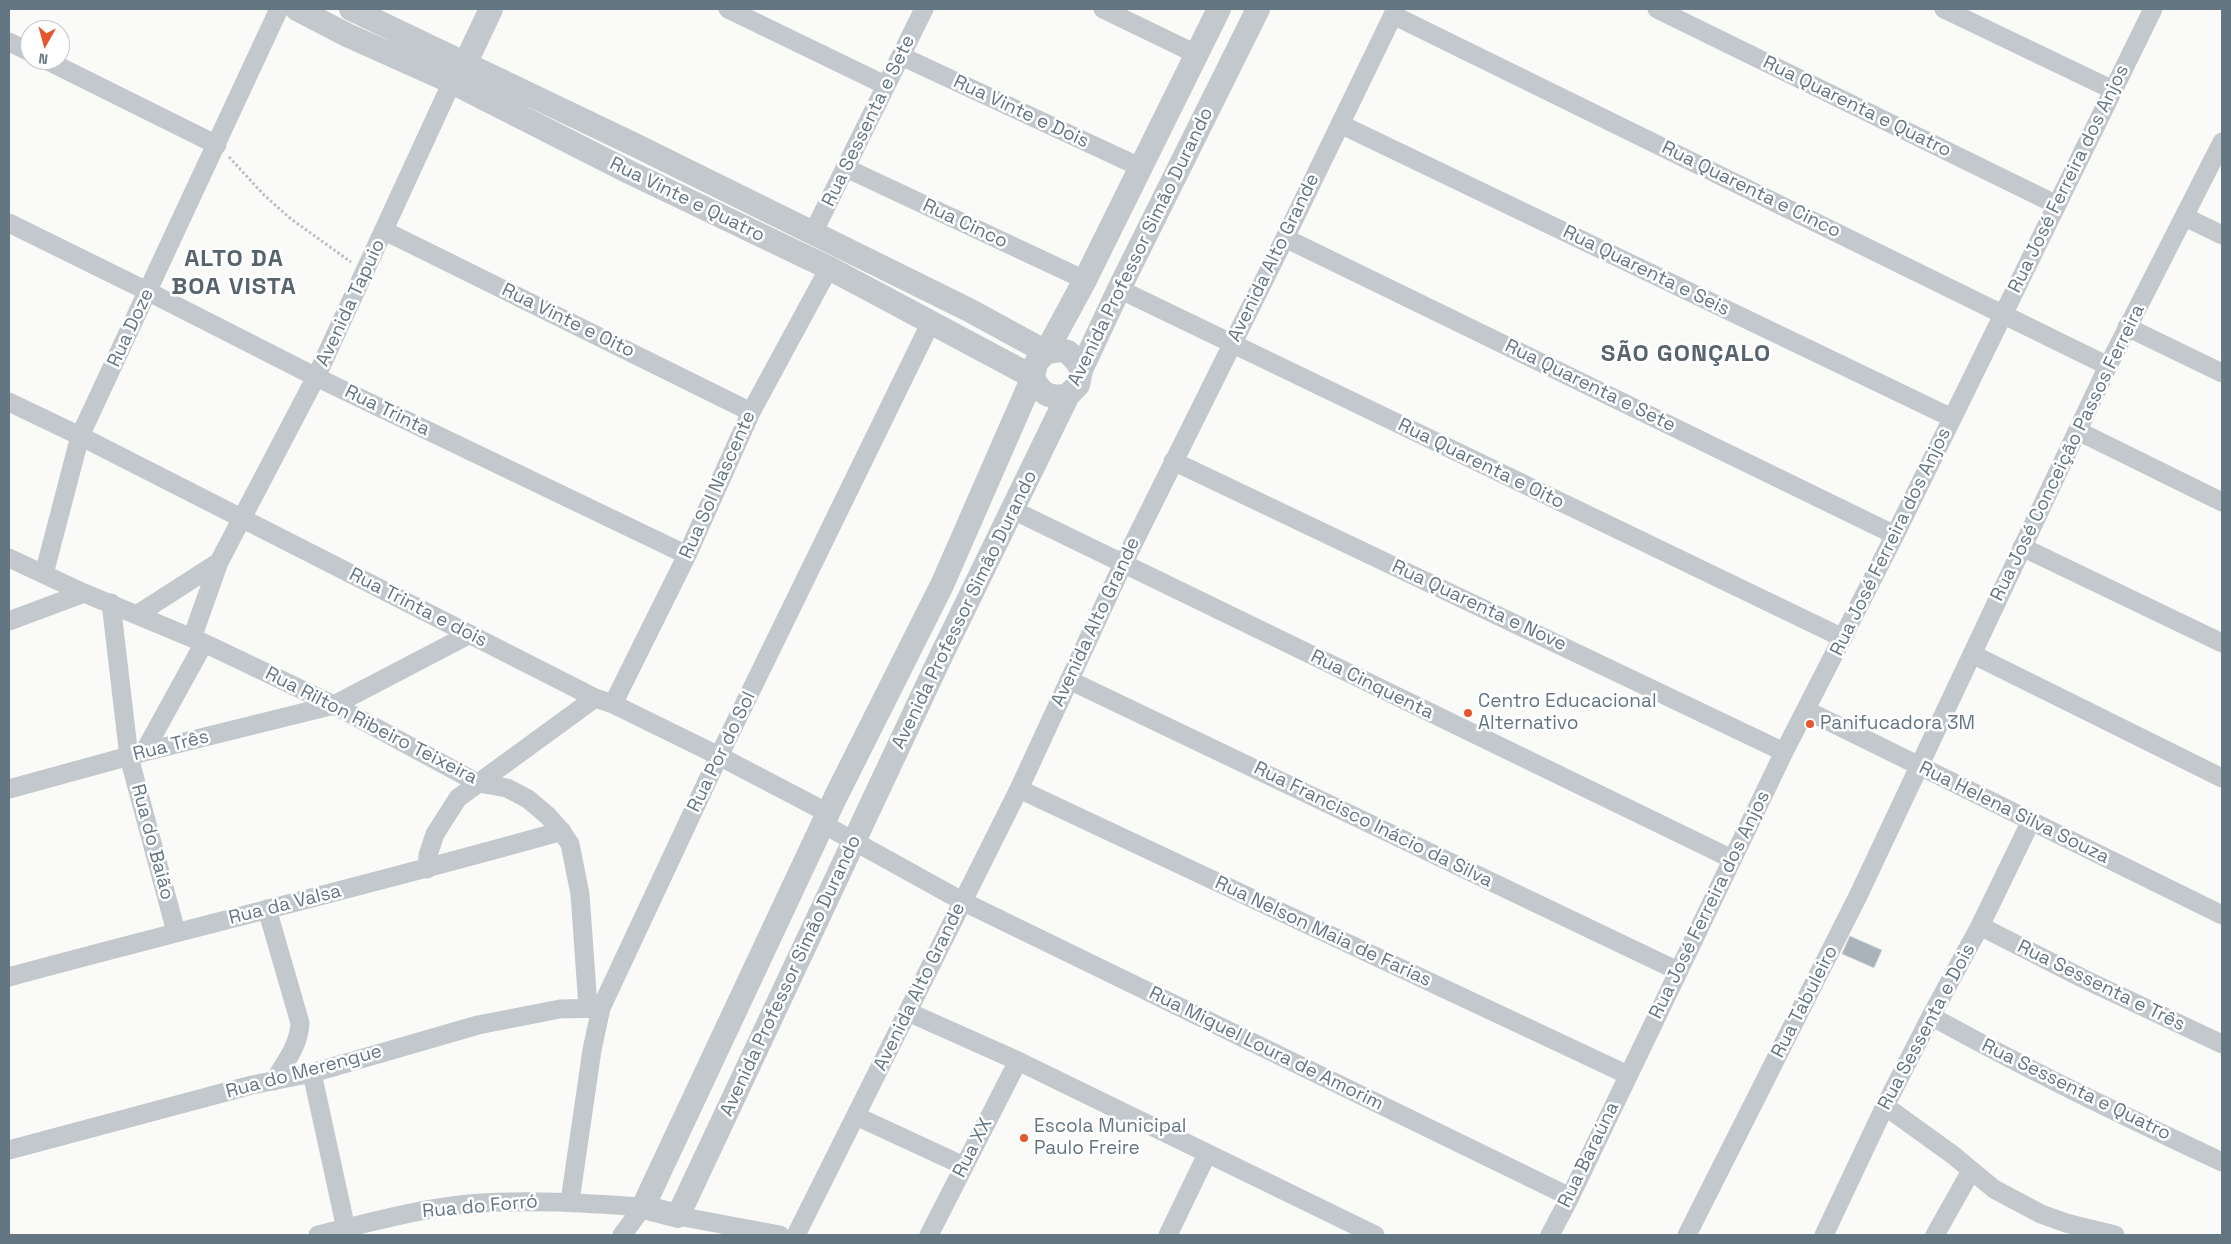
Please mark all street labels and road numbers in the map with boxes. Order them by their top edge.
street label: Rua Sessenta e Sete [818,32,920,210]
street label: Rua Quarenta e Quatro [1759,51,1955,163]
street label: Rua José Ferreira dos Anjos [2004,61,2134,297]
street label: Rua Vinte e Dois [950,71,1092,153]
street label: Avenida Professor Simão Durando [1063,104,1219,390]
street label: Rua Quarenta e Cinco [1658,137,1844,243]
street label: Rua Vinte e Quatro [606,153,768,247]
street label: Avenida Alto Grande [1223,170,1325,346]
street label: Rua Cinco [919,194,1011,254]
street label: Rua Quarenta e Seis [1559,221,1733,321]
street label: Avenida Tapuio [312,236,390,370]
street label: Rua Vinte e Oito [498,279,638,363]
street label: Rua Doze [103,285,159,371]
street label: Rua José Conceição Passos Ferreira [1986,301,2150,605]
street label: Rua Quarenta e Sete [1501,335,1679,437]
street label: Rua Trinta [341,381,433,441]
street label: Rua Sol Nascente [675,408,761,562]
street label: Rua Quarenta e Oito [1394,414,1568,514]
street label: Rua José Ferreira dos Anjos [1826,424,1956,660]
street label: Avenida Professor Simão Durando [887,467,1043,753]
street label: Avenida Alto Grande [1047,534,1145,710]
street label: Rua Quarenta e Nove [1388,556,1570,656]
street label: Rua Trinta e dois [345,563,491,653]
street label: Rua Cinquenta [1307,645,1437,725]
street label: Rua Rilton Ribeiro Teixeira [261,662,481,790]
street label: Rua Por do Sol [683,688,761,816]
street label: Rua Três [131,726,211,766]
street label: Rua Francisco Inácio da Silva [1250,757,1496,893]
street label: Rua Helena Silva Souza [1915,757,2113,869]
street label: Rua do Baião [126,782,178,902]
street label: Rua José Ferreira dos Anjos [1645,787,1775,1023]
street label: Avenida Professor Simão Durando [716,832,866,1120]
street label: Rua Nelson Maia de Farias [1211,872,1435,992]
street label: Rua da Valsa [226,880,344,930]
street label: Avenida Alto Grande [869,899,971,1075]
street label: Rua Sessenta e Três [2014,936,2188,1036]
street label: Rua Sessenta e Dois [1874,940,1980,1114]
street label: Rua Tabuleiro [1767,942,1843,1062]
street label: Rua Miguel Loura de Amorim [1145,982,1387,1116]
street label: Rua Sessenta e Quatro [1978,1034,2174,1146]
street label: Rua do Merengue [223,1040,385,1104]
street label: Rua Baraúna [1554,1098,1624,1212]
street label: Rua XX [948,1114,998,1182]
street label: Rua do Forró [421,1191,539,1223]

